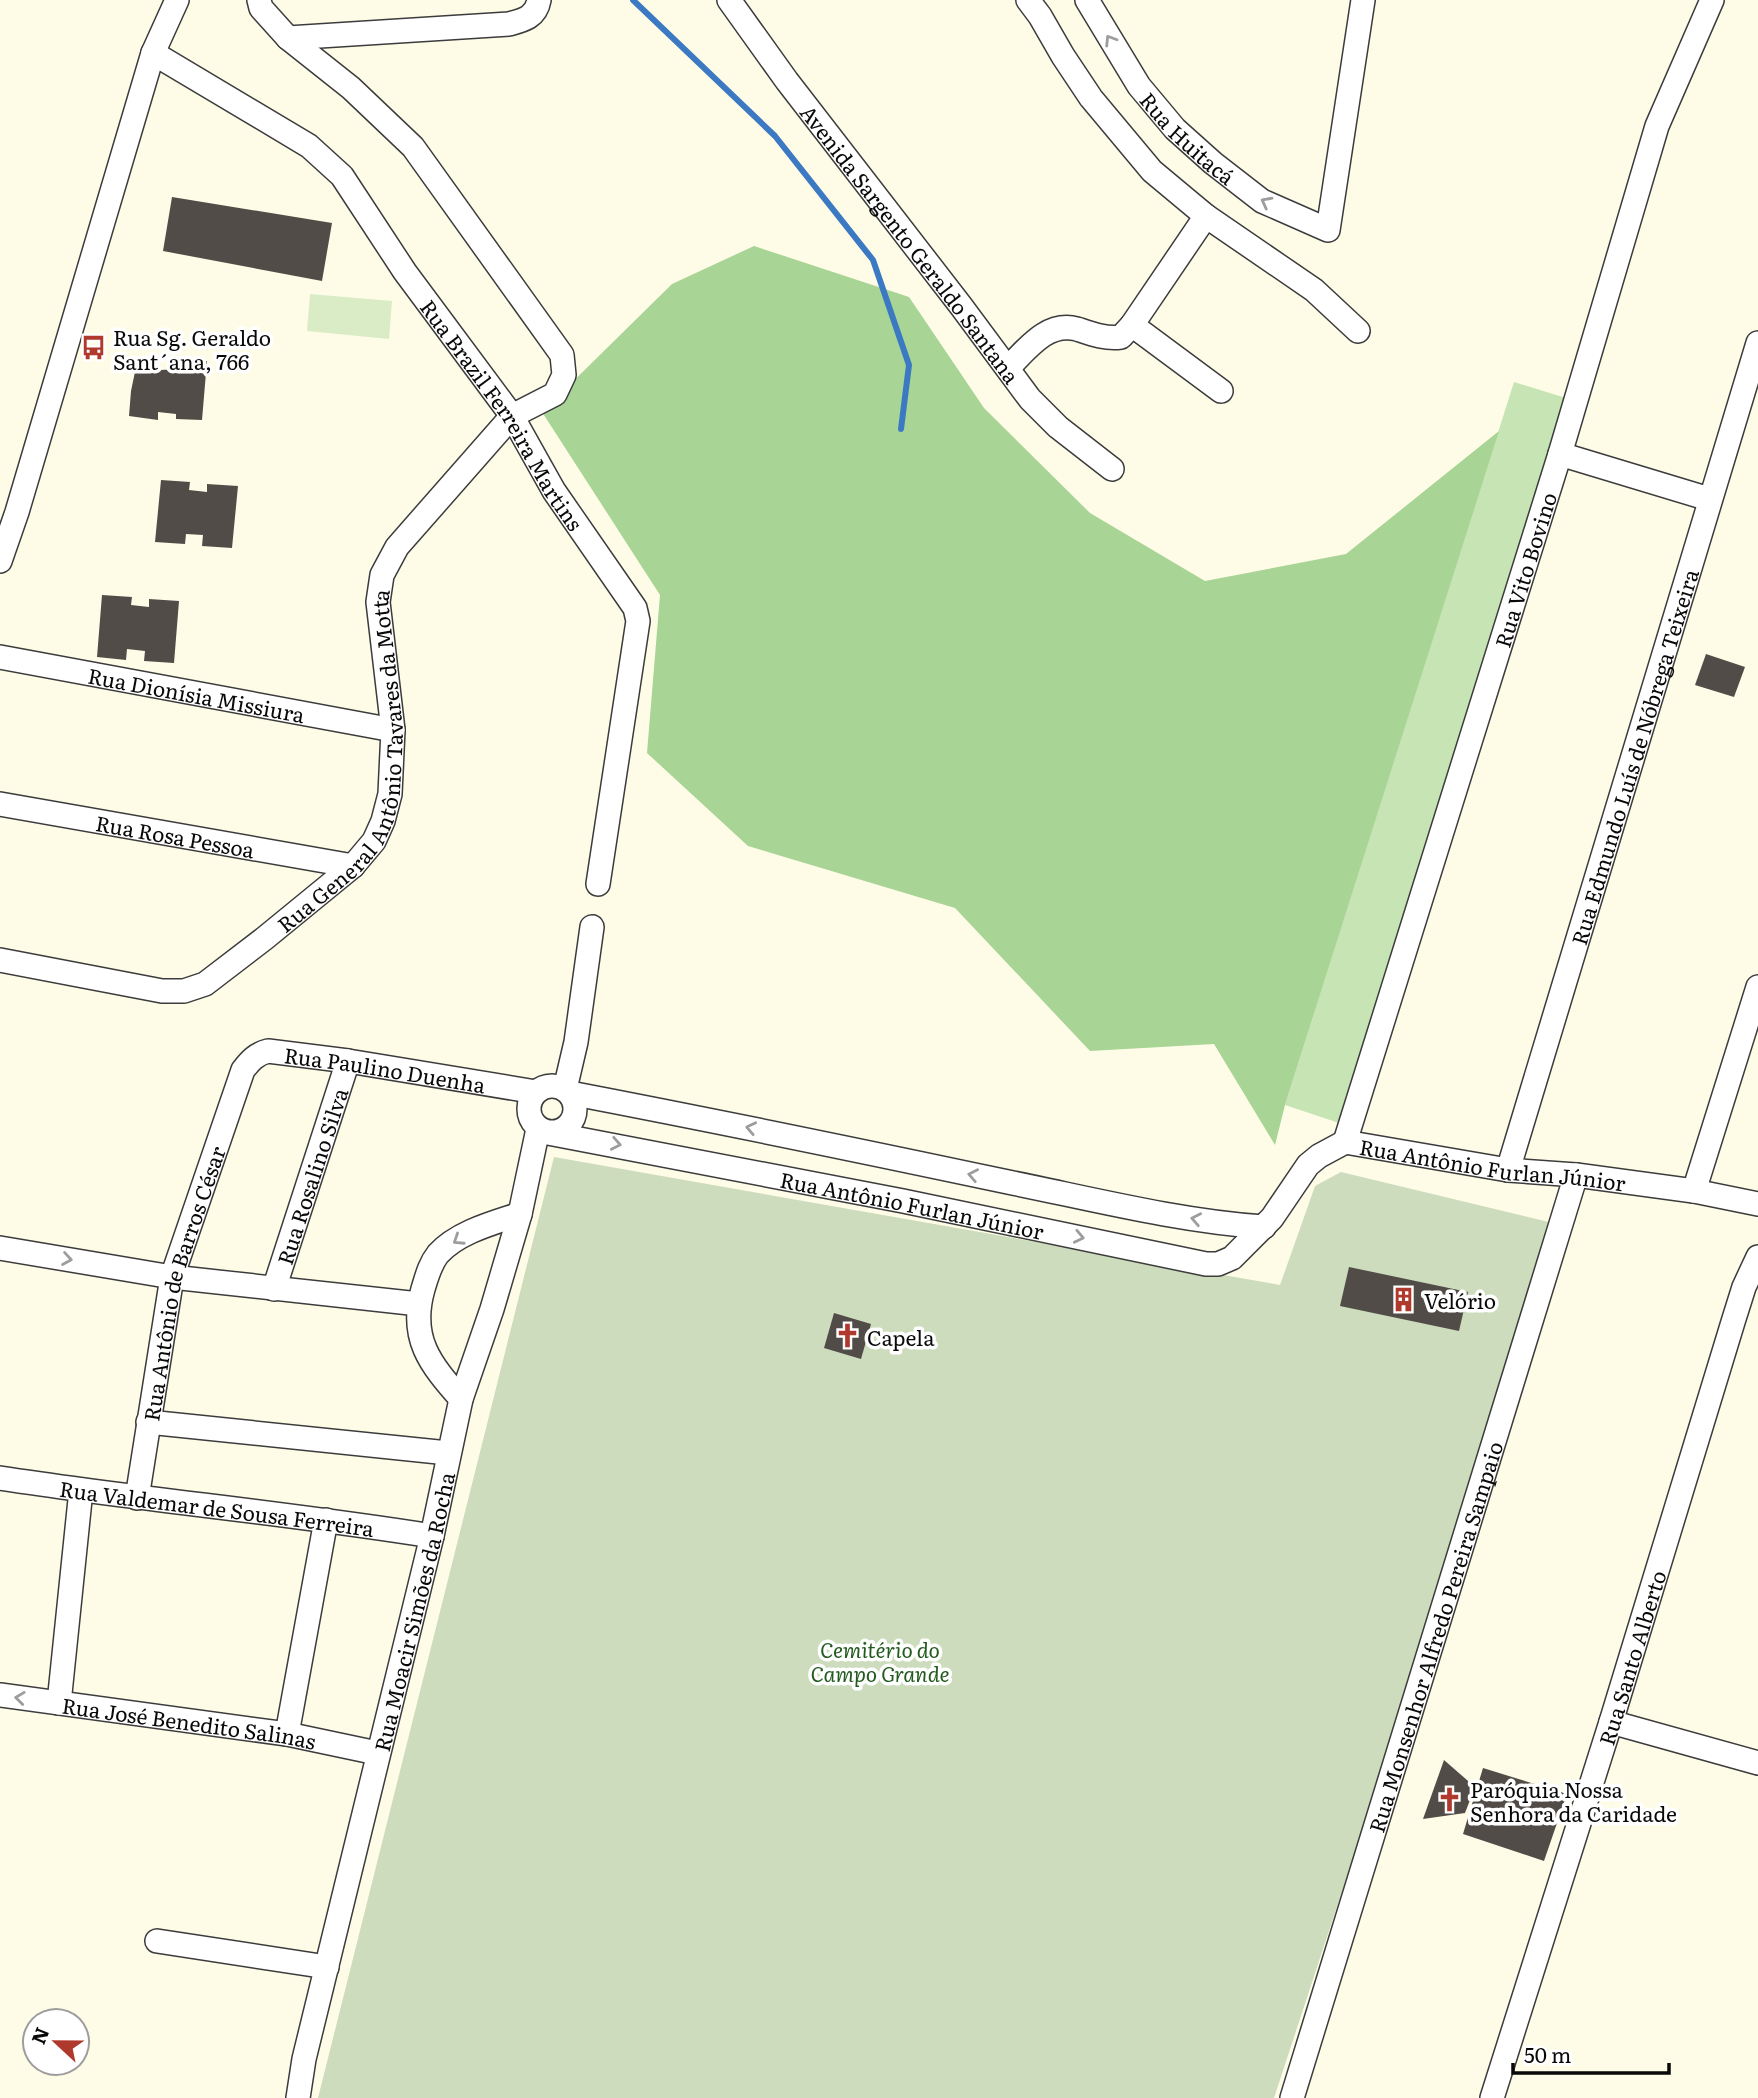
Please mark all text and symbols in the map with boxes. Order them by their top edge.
one-way arrow [1106,35,1119,48]
street label: Rua Huitacá [1134,84,1243,191]
street label: Avenida Sargento Geraldo Santana [794,97,1029,390]
one-way arrow [1261,197,1273,210]
street label: Rua Brazil Ferreira Martins [414,292,592,536]
place label: Rua Sg. Geraldo Sant´ana, 766 [113,321,271,376]
bus stop icon: Rua Sg. Geraldo Sant´ana, 766 [79,334,107,362]
street label: Rua Vito Bovino [1485,488,1563,651]
street label: Rua Edmundo Luís de Nóbrega Teixeira [1562,564,1705,948]
street label: Rua General Antônio Tavares da Motta [269,586,409,938]
street label: Rua Dionísia Missiura [86,658,308,729]
street label: Rua Rosa Pessoa [94,806,258,864]
street label: Rua Paulino Duenha [283,1038,489,1099]
street label: Rua Rosalino Silva [268,1083,354,1268]
one-way arrow [745,1122,757,1137]
street label: Rua Antônio Furlan Júnior [1357,1129,1628,1197]
one-way arrow [610,1136,622,1151]
street label: Rua Antônio de Barros César [134,1141,231,1423]
street label: Rua Antônio Furlan Júnior [778,1162,1047,1245]
one-way arrow [967,1168,979,1183]
one-way arrow [1190,1212,1202,1227]
one-way arrow [1073,1229,1085,1244]
one-way arrow [452,1232,465,1245]
one-way arrow [61,1251,73,1266]
place label: Velório [1424,1284,1496,1315]
building icon: Velório [1390,1285,1418,1313]
place label: Capela [867,1321,935,1352]
church icon: Capela [833,1322,861,1350]
street label: Rua Monsenhor Alfredo Pereira Sampaio [1359,1437,1509,1836]
street label: Rua Moacir Simões da Rocha [364,1468,461,1754]
street label: Rua Valdemar de Sousa Ferreira [58,1471,377,1543]
street label: Rua Santo Alberto [1589,1566,1672,1749]
park label: Cemitério do Campo Grande [811,1633,949,1688]
street label: Rua José Benedito Salinas [60,1688,319,1755]
one-way arrow [14,1690,25,1705]
place label: Paróquia Nossa Senhora da Caridade [1470,1773,1677,1828]
church icon: Paróquia Nossa Senhora da Caridade [1436,1786,1464,1814]
north arrow [21,2007,91,2077]
text: N [23,2023,55,2048]
scale bar [1513,2032,1669,2076]
text: 50 m [1524,2038,1571,2069]

